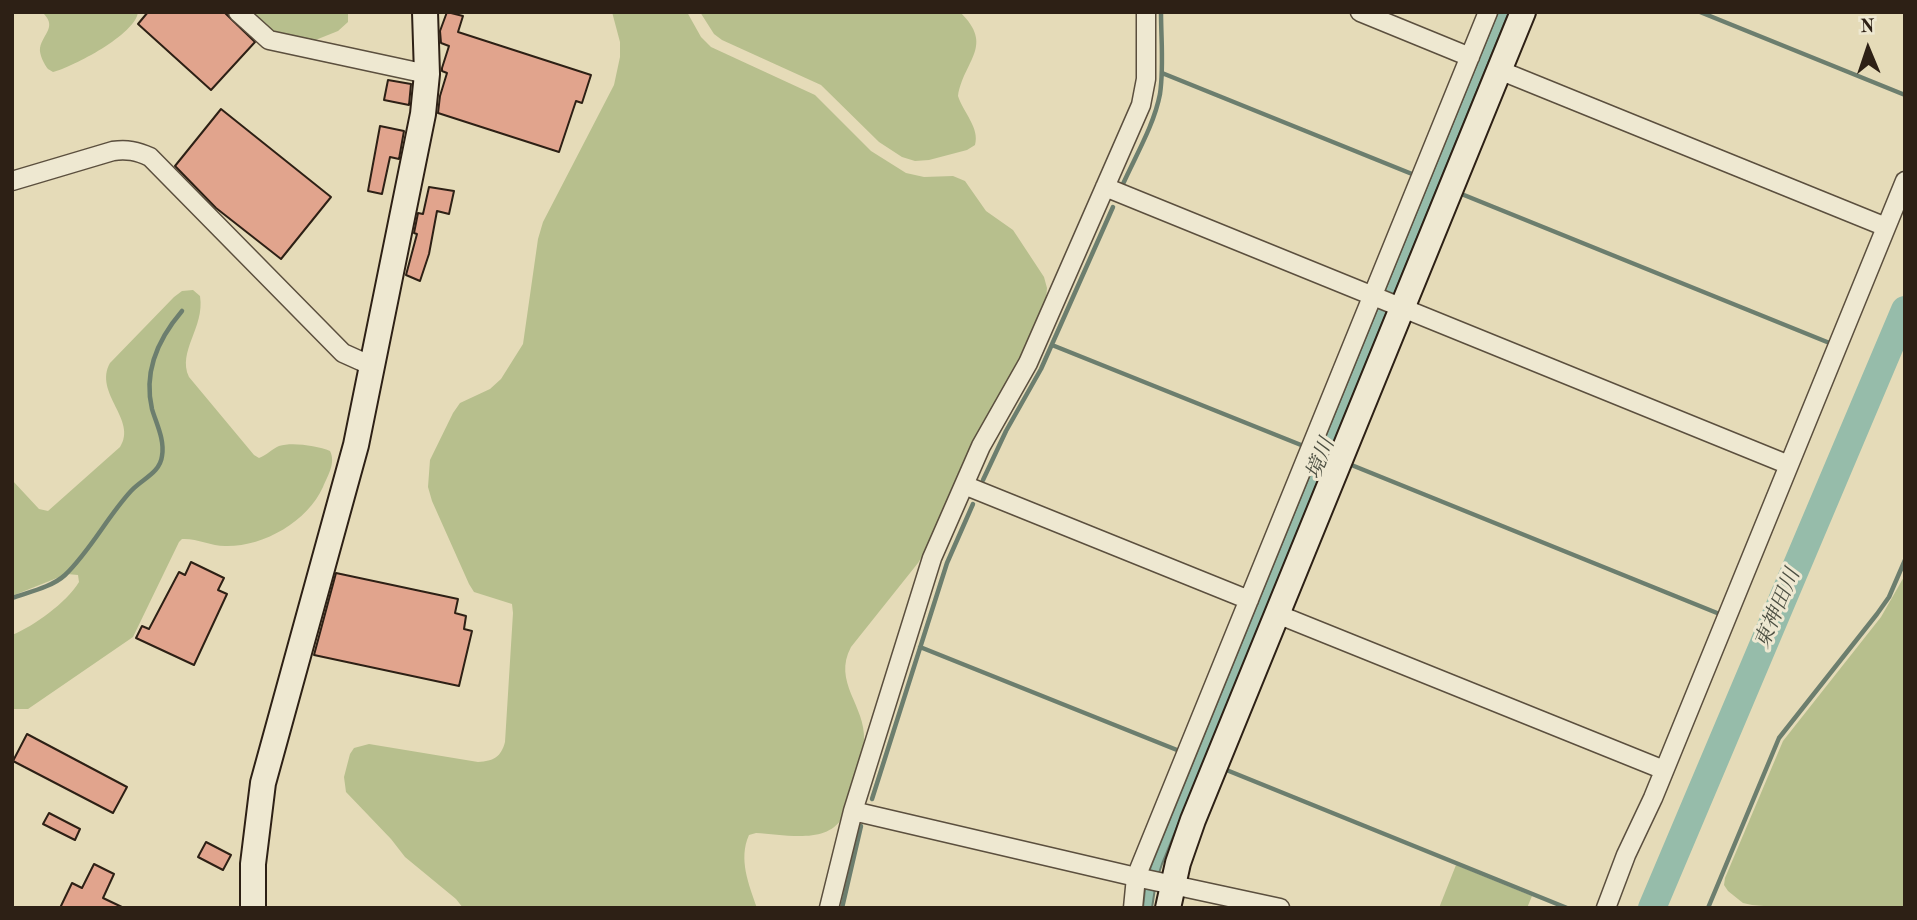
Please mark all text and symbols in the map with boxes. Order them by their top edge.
north arrow [1833,14,1903,84]
text: N [1860,18,1875,37]
water label: 境川 [1301,435,1341,483]
water label: 東神田川 [1750,565,1806,653]

